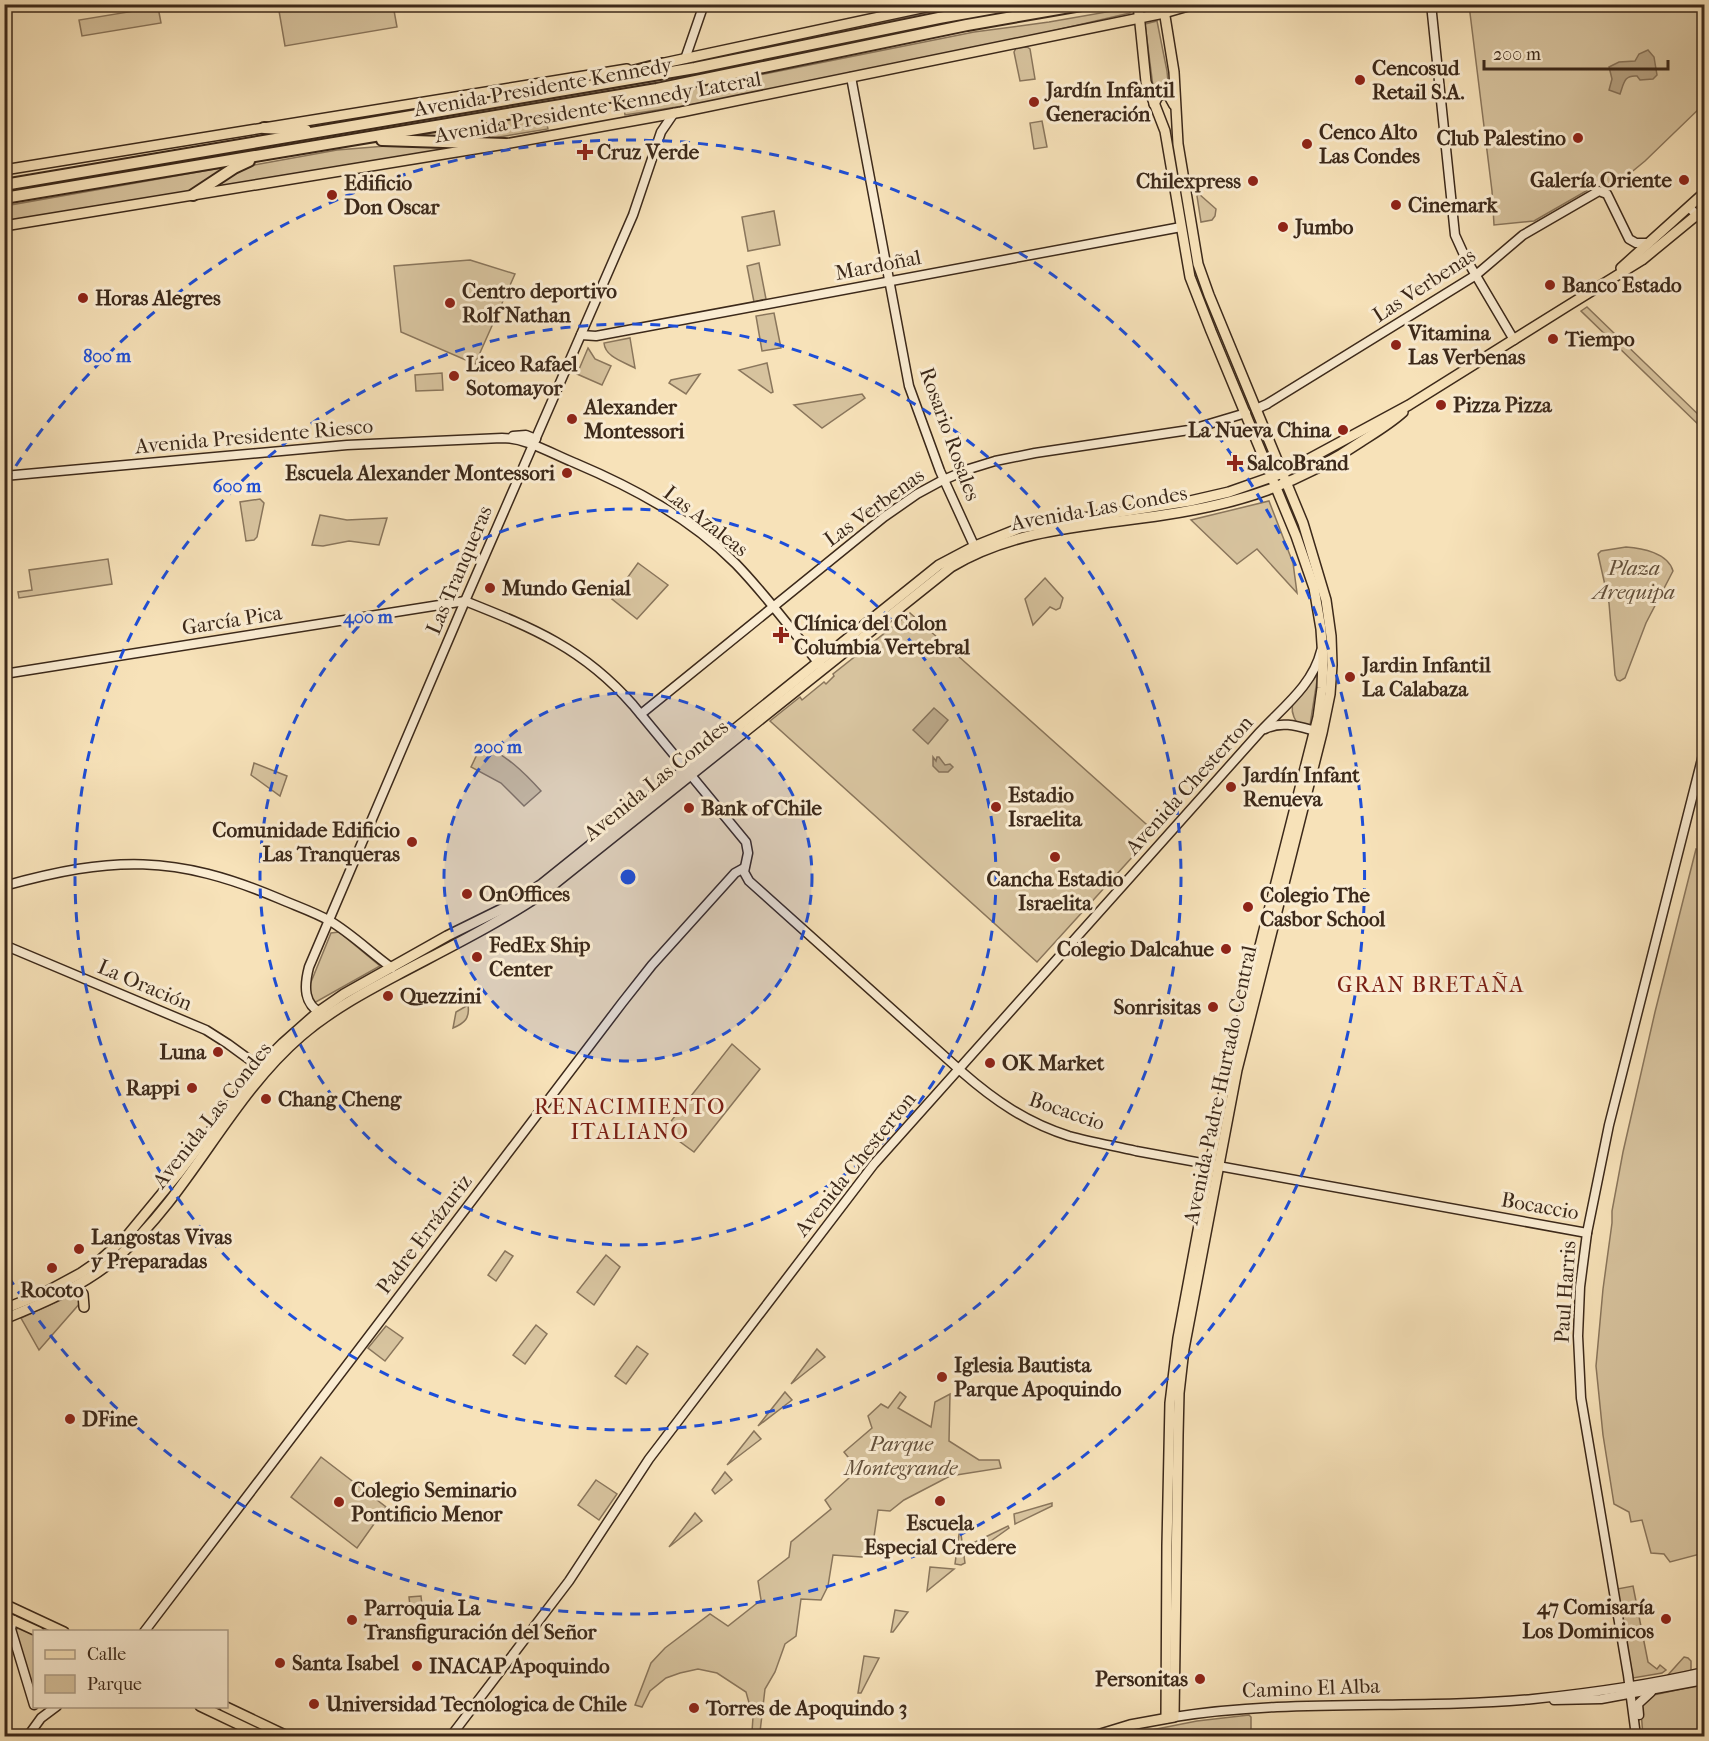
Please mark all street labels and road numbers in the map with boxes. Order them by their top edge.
street label: Avenida Presidente Kennedy [411,52,675,122]
street label: Avenida Presidente Kennedy Lateral [432,66,763,148]
street label: Las Verbenas [1368,243,1480,327]
street label: Mardoñal [833,245,923,285]
street label: Rosario Rosales [915,364,985,504]
street label: Avenida Presidente Riesco [133,414,374,458]
street label: Las Verbenas [819,463,929,551]
street label: Las Azaleas [659,481,753,562]
street label: Avenida Las Condes [1008,481,1189,535]
street label: Las Tranqueras [421,502,497,638]
street label: García Pica [180,600,284,640]
street label: Avenida Chesterton [1120,711,1258,860]
street label: Avenida Las Condes [578,714,733,846]
street label: Avenida Padre Hurtado Central [1178,943,1261,1228]
street label: La Oración [94,954,196,1016]
street label: Avenida Las Condes [147,1037,277,1194]
street label: Avenida Chesterton [789,1087,921,1242]
street label: Bocaccio [1026,1087,1108,1135]
street label: Padre Errázuriz [371,1170,477,1298]
street label: Bocaccio [1499,1187,1581,1225]
street label: Paul Harris [1549,1240,1581,1344]
street label: Camino El Alba [1242,1674,1381,1702]

